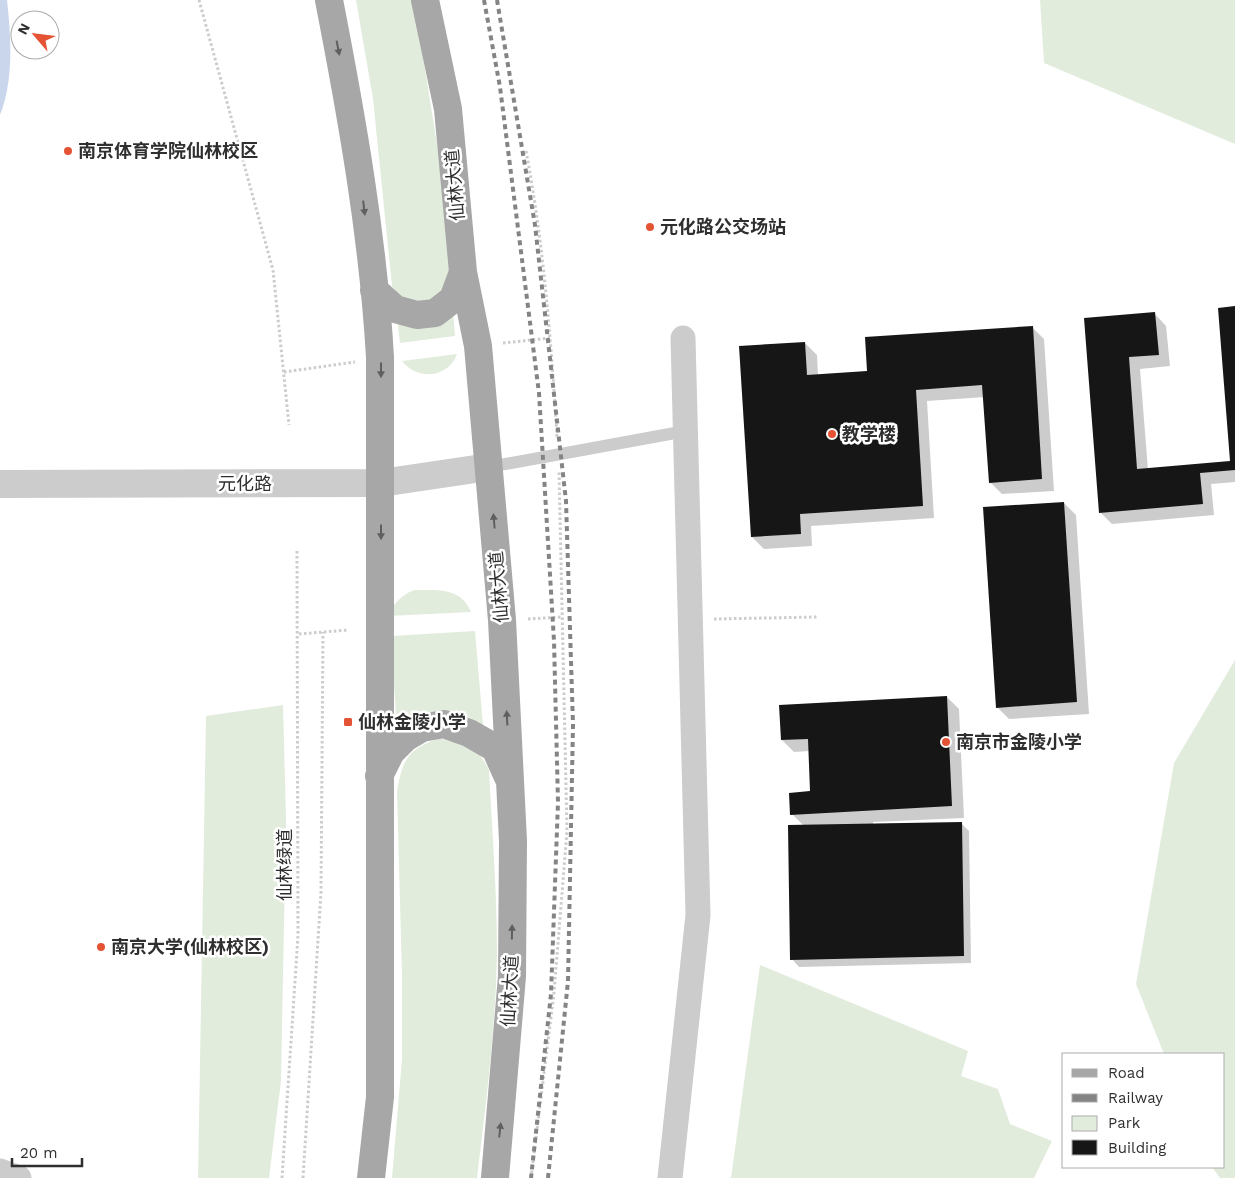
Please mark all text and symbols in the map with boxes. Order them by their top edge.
north arrow [10,10,60,60]
text: N [14,21,33,37]
one-way arrow [335,40,343,56]
place label: 南京体育学院仙林校区 [78,140,258,161]
marker: 南京体育学院仙林校区 [62,145,74,157]
street label: 仙林大道 [441,148,468,222]
one-way arrow [360,201,368,217]
place label: 元化路公交场站 [660,216,786,237]
marker: 元化路公交场站 [644,221,656,233]
one-way arrow [377,362,385,378]
place label: 教学楼 [842,423,896,444]
marker: 教学楼 [826,428,838,440]
street label: 元化路 [218,473,272,494]
one-way arrow [489,512,497,528]
one-way arrow [377,525,385,541]
street label: 仙林大道 [485,550,512,624]
one-way arrow [503,709,511,725]
place label: 仙林金陵小学 [358,711,466,732]
marker: 仙林金陵小学 [342,716,354,728]
place label: 南京市金陵小学 [956,731,1082,752]
marker: 南京市金陵小学 [940,736,952,748]
street label: 仙林绿道 [274,829,295,901]
one-way arrow [508,924,516,940]
place label: 南京大学(仙林校区) [111,936,269,957]
marker: 南京大学(仙林校区) [95,941,107,953]
street label: 仙林大道 [497,954,522,1027]
legend [1062,1053,1225,1168]
text: Road [1108,1064,1145,1082]
text: Railway [1108,1089,1163,1107]
text: Park [1108,1114,1141,1132]
one-way arrow [496,1121,504,1137]
scale bar [12,1136,82,1168]
text: Building [1108,1139,1166,1157]
text: 20 m [20,1144,58,1162]

